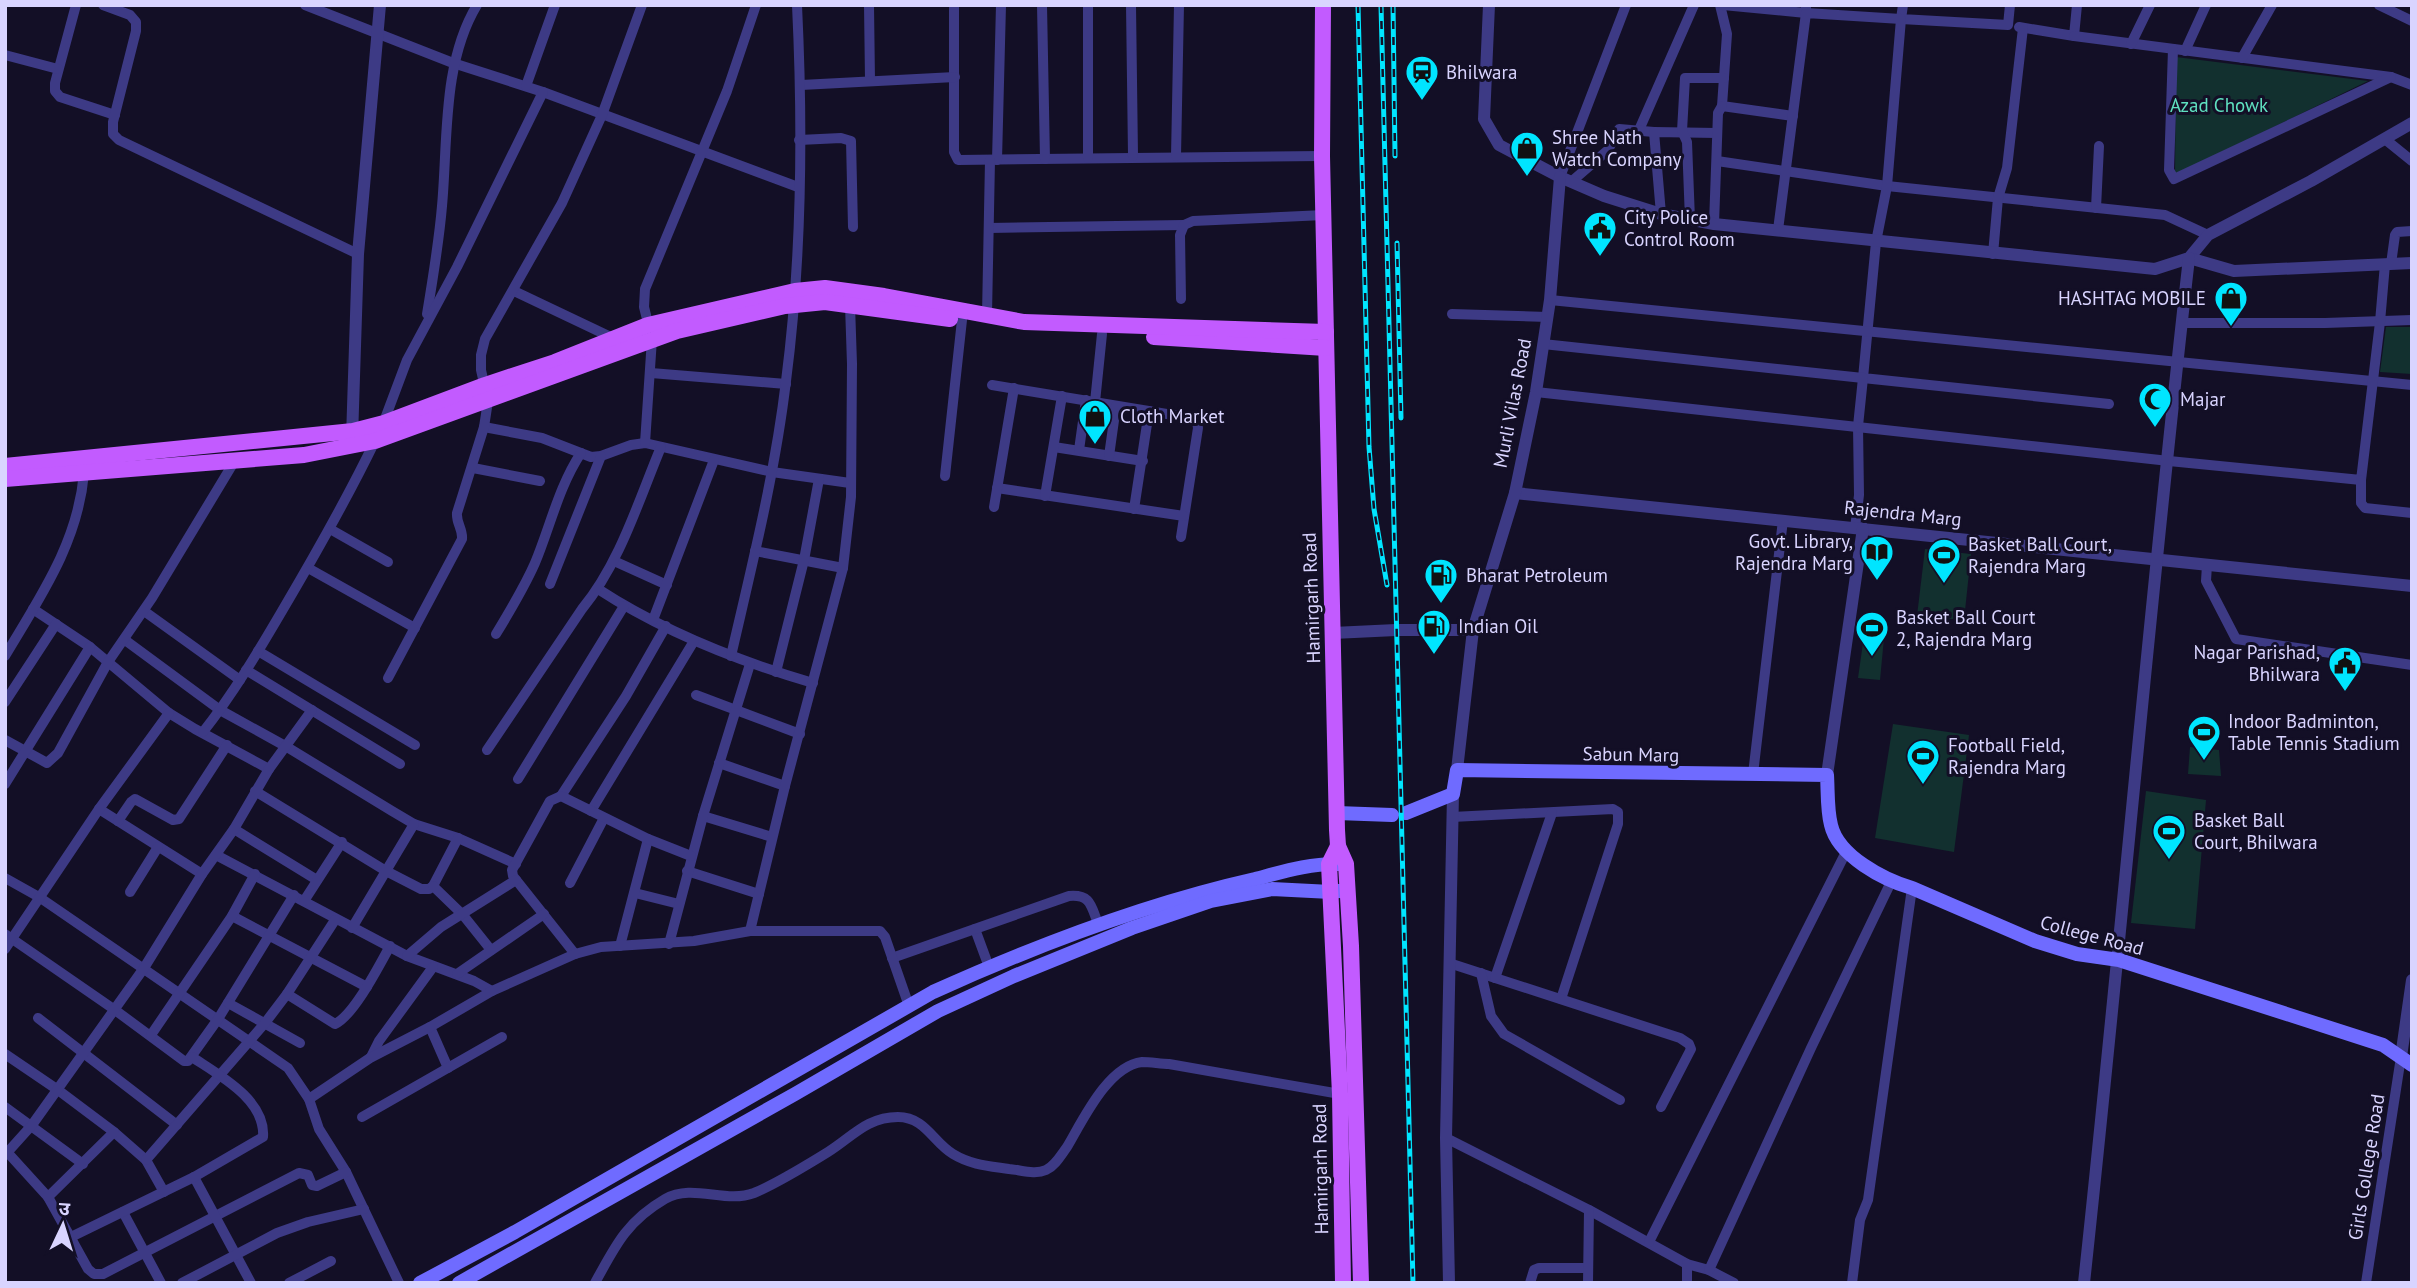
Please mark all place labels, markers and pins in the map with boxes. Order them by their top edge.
station icon: Bhilwara [1403,53,1441,102]
place label: Bhilwara [1446,60,1517,84]
place label: Shree Nath Watch Company [1552,125,1682,171]
shop icon: Shree Nath Watch Company [1508,129,1546,178]
place label: City Police Control Room [1624,205,1735,251]
public building icon: City Police Control Room [1581,209,1619,258]
shop icon: HASHTAG MOBILE [2212,279,2250,328]
place label: HASHTAG MOBILE [2058,286,2206,310]
mosque icon: Majar [2136,380,2174,429]
place label: Majar [2180,387,2226,411]
shop icon: Cloth Market [1076,397,1114,446]
place label: Cloth Market [1120,404,1225,428]
place label: Govt. Library, Rajendra Marg [1735,529,1853,575]
place label: Basket Ball Court, Rajendra Marg [1968,532,2112,578]
library icon: Govt. Library, Rajendra Marg [1858,533,1896,582]
sports icon: Basket Ball Court, Rajendra Marg [1925,536,1963,585]
fuel station icon: Bharat Petroleum [1422,556,1460,605]
place label: Bharat Petroleum [1466,563,1608,587]
place label: Basket Ball Court 2, Rajendra Marg [1896,605,2036,651]
fuel station icon: Indian Oil [1415,607,1453,656]
sports icon: Basket Ball Court 2, Rajendra Marg [1853,609,1891,658]
place label: Indian Oil [1458,614,1538,638]
place label: Nagar Parishad, Bhilwara [2193,640,2320,686]
public building icon: Nagar Parishad, Bhilwara [2326,644,2364,693]
place label: Indoor Badminton, Table Tennis Stadium [2228,709,2400,755]
sports icon: Indoor Badminton, Table Tennis Stadium [2185,713,2223,762]
place label: Football Field, Rajendra Marg [1948,733,2066,779]
sports icon: Football Field, Rajendra Marg [1904,737,1942,786]
place label: Basket Ball Court, Bhilwara [2194,808,2318,854]
sports icon: Basket Ball Court, Bhilwara [2150,812,2188,861]

